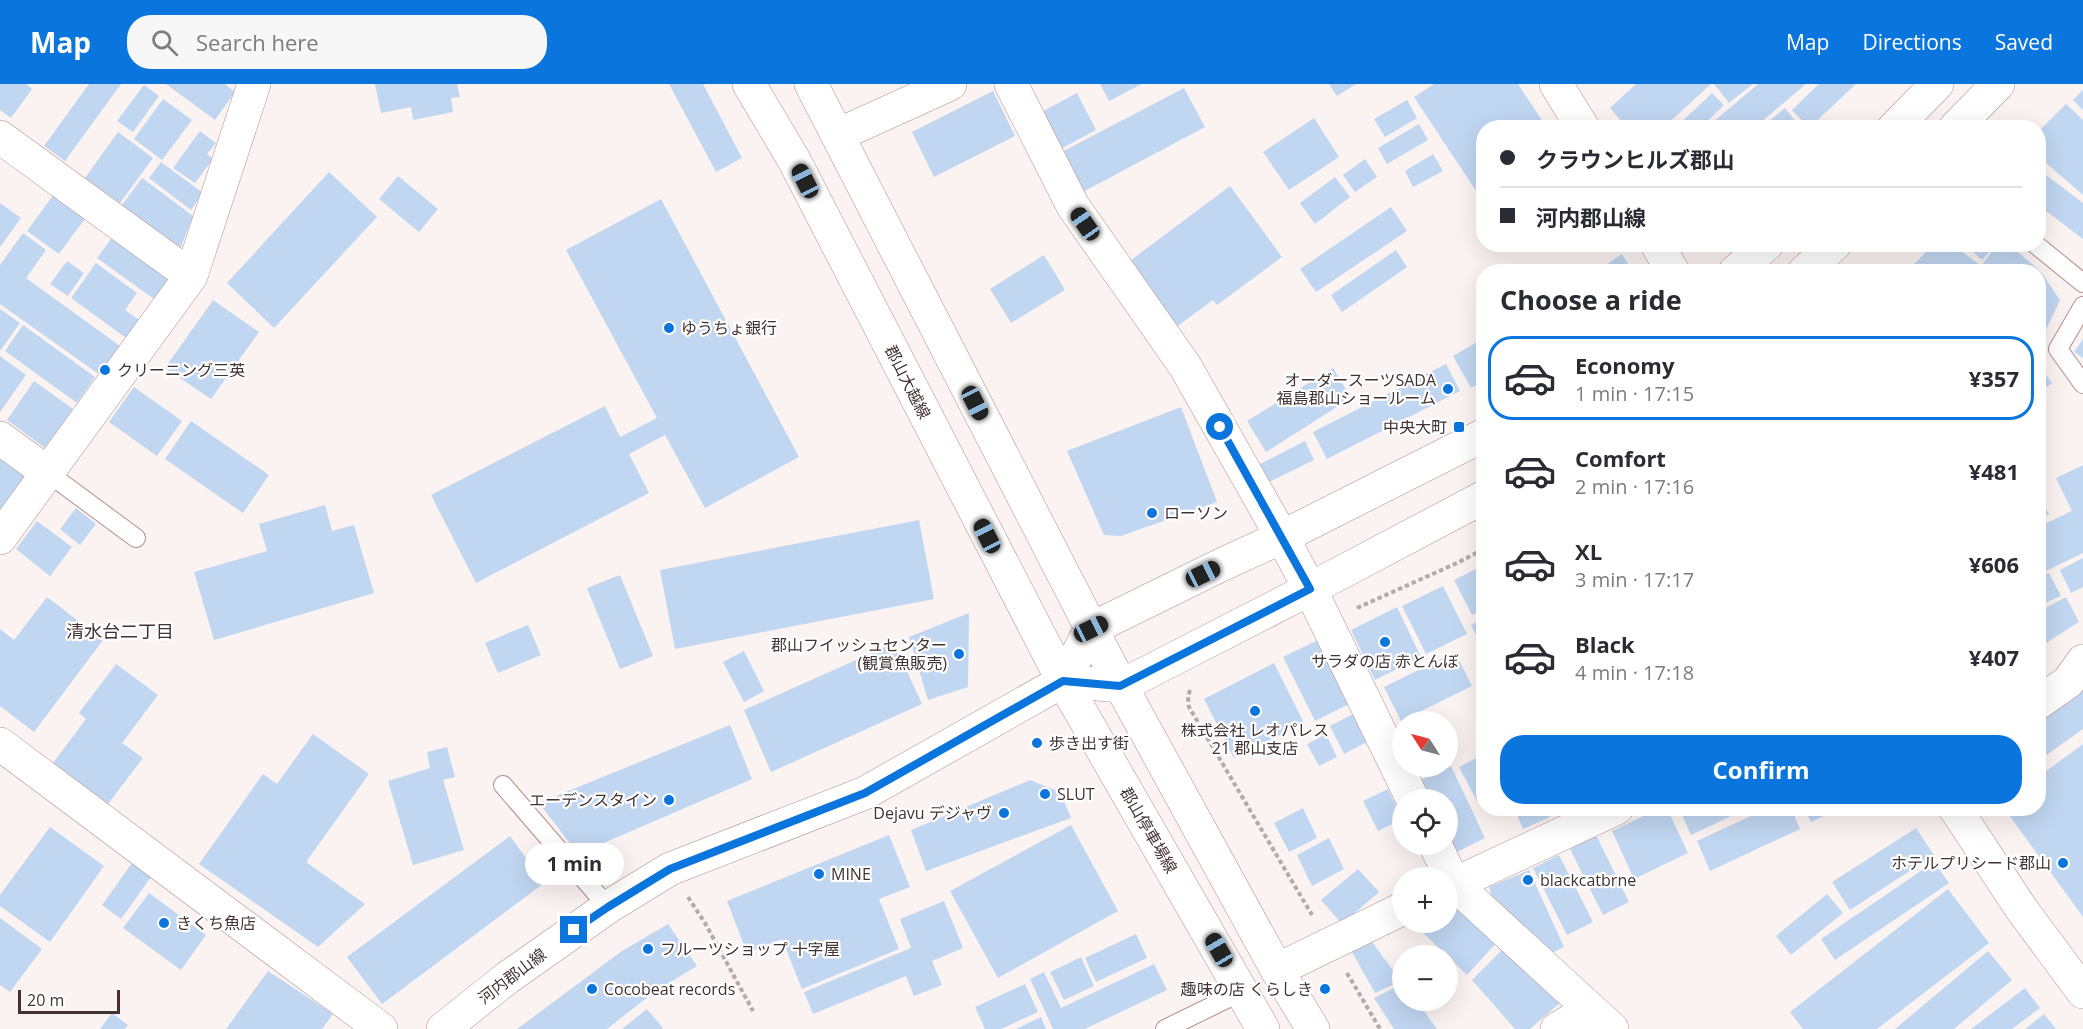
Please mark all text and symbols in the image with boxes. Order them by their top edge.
search box [127,15,547,69]
text: Map [30,23,91,61]
icon: search [148,26,181,59]
text: Search here [196,27,319,57]
text: Map [1786,28,1829,56]
text: Directions [1862,28,1962,56]
text: Saved [1995,28,2053,56]
text: クラウンヒルズ郡山 [1536,144,1734,174]
car [789,161,821,201]
text: 河内郡山線 [1536,202,1646,232]
car [1067,204,1103,244]
text: Choose a ride [1500,281,1682,318]
place label: ゆうちょ銀行 [681,317,777,339]
marker: ゆうちょ銀行 [662,321,676,335]
street label: 郡山大越線 [880,341,936,423]
text: Economy [1575,350,1674,380]
icon: car [1503,351,1557,405]
place label: クリーニング三英 [117,359,245,381]
marker: クリーニング三英 [98,363,112,377]
text: ¥357 [1969,363,2019,393]
place label: オーダースーツSADA 福島郡山ショールーム [1276,369,1437,409]
text: 1 min · 17:15 [1575,380,1694,407]
marker: オーダースーツSADA 福島郡山ショールーム [1441,382,1455,396]
car [959,383,991,423]
route start [1206,413,1233,440]
place label: 中央大町 [1383,416,1447,438]
marker: 中央大町 [1452,420,1466,434]
text: Comfort [1575,443,1666,473]
icon: car [1503,444,1557,498]
text: ¥481 [1969,456,2019,486]
text: 2 min · 17:16 [1575,473,1694,500]
place label: ローソン [1164,502,1228,524]
marker: ローソン [1145,506,1159,520]
car [971,516,1003,556]
text: XL [1575,536,1602,566]
icon: car [1503,537,1557,591]
text: ¥606 [1969,549,2019,579]
car [1183,558,1223,590]
text: 3 min · 17:17 [1575,566,1694,593]
car [1071,613,1111,645]
district label: 清水台二丁目 [66,619,174,643]
text: Black [1575,629,1635,659]
icon: car [1503,630,1557,684]
place label: 郡山フイッシュセンター (観賞魚販売) [771,634,947,674]
marker: サラダの店 赤とんぼ [1378,635,1392,649]
text: ¥407 [1969,642,2019,672]
marker: 郡山フイッシュセンター (観賞魚販売) [952,647,966,661]
place label: サラダの店 赤とんぼ [1311,650,1459,672]
text: 4 min · 17:18 [1575,659,1694,686]
marker: 株式会社 レオパレス 21 郡山支店 [1248,704,1262,718]
north arrow [1392,711,1458,777]
map controls [1392,711,1458,1011]
place label: 株式会社 レオパレス 21 郡山支店 [1181,719,1329,759]
place label: 歩き出す街 [1049,732,1129,754]
button: Confirm [1500,735,2022,804]
marker: 歩き出す街 [1030,736,1044,750]
place label: SLUT [1057,783,1095,805]
street label: 郡山停車場線 [1115,783,1183,877]
marker: SLUT [1038,787,1052,801]
place label: エーデンスタイン [529,789,657,811]
button: locate [1392,789,1458,855]
marker: エーデンスタイン [662,793,676,807]
place label: Dejavu デジャヴ [873,802,992,824]
marker: Dejavu デジャヴ [997,806,1011,820]
callout: 1 min [524,843,624,885]
text: 1 min [547,850,602,877]
place label: ホテルプリシード郡山 [1891,852,2051,874]
marker: ホテルプリシード郡山 [2056,856,2070,870]
place label: MINE [831,863,871,885]
marker: MINE [812,867,826,881]
button: + [1392,867,1458,933]
place label: blackcatbrne [1540,869,1636,891]
marker: blackcatbrne [1521,873,1535,887]
place label: きくち魚店 [176,912,256,934]
marker: きくち魚店 [157,916,171,930]
route end [560,916,587,943]
car [1202,930,1236,970]
place label: フルーツショップ 十字屋 [660,938,840,960]
marker: フルーツショップ 十字屋 [641,942,655,956]
street label: 河内郡山線 [473,943,551,1009]
button: − [1392,945,1458,1011]
place label: Cocobeat records [604,978,735,1000]
place label: 趣味の店 くらしき [1180,978,1313,1000]
marker: Cocobeat records [585,982,599,996]
marker: 趣味の店 くらしき [1318,982,1332,996]
scale bar [18,987,120,1014]
text: 20 m [27,989,64,1011]

